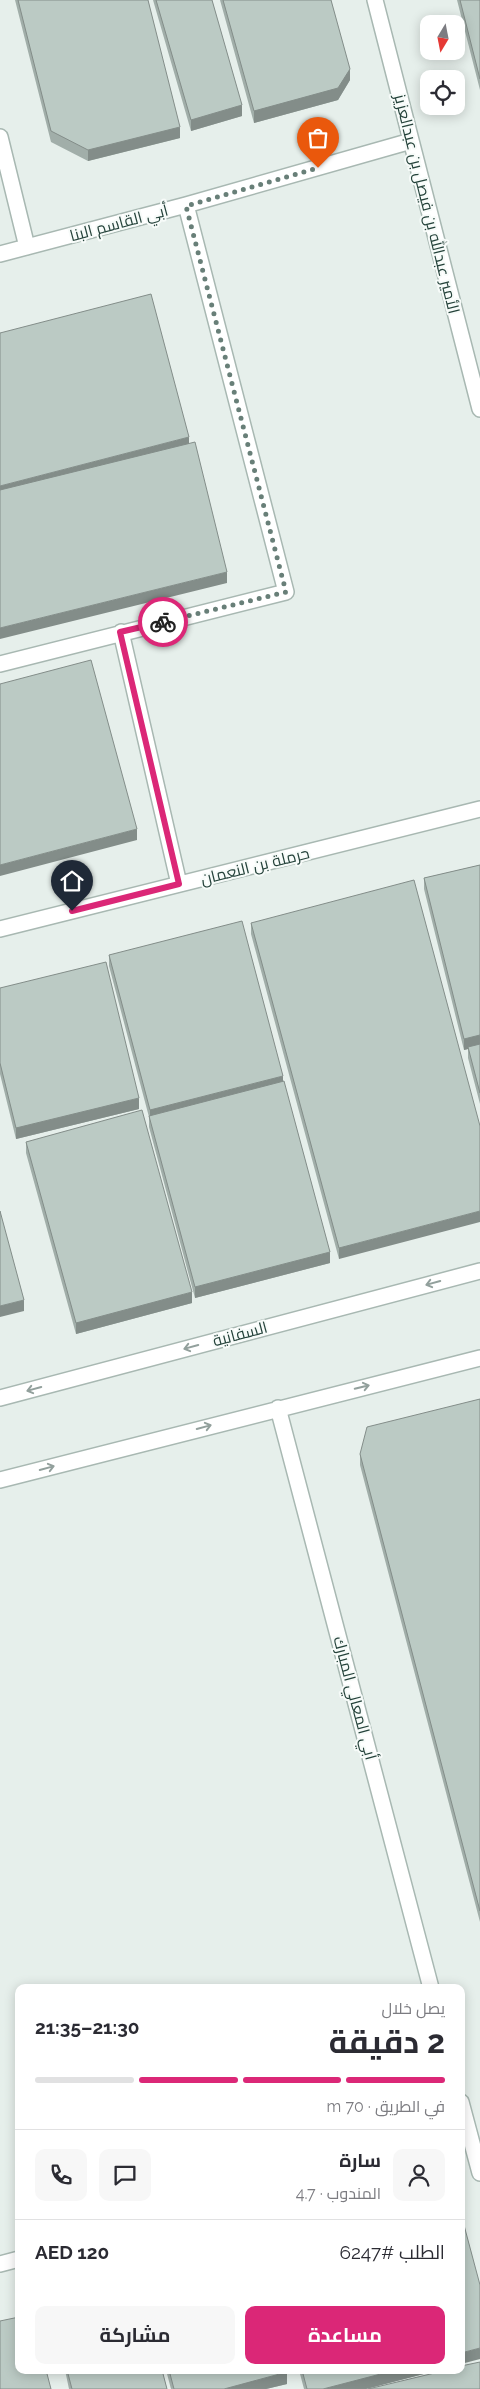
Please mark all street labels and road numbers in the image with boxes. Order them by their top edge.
street label: الأمير عبدالله بن فيصل بن عبدالعزيز [389,91,464,316]
street label: أبي القاسم البنا [68,201,171,249]
street label: حرملة بن النعمان [199,843,312,890]
street label: السفانية [211,1318,269,1350]
street label: أبي المعالي المبارك [325,1634,381,1763]

